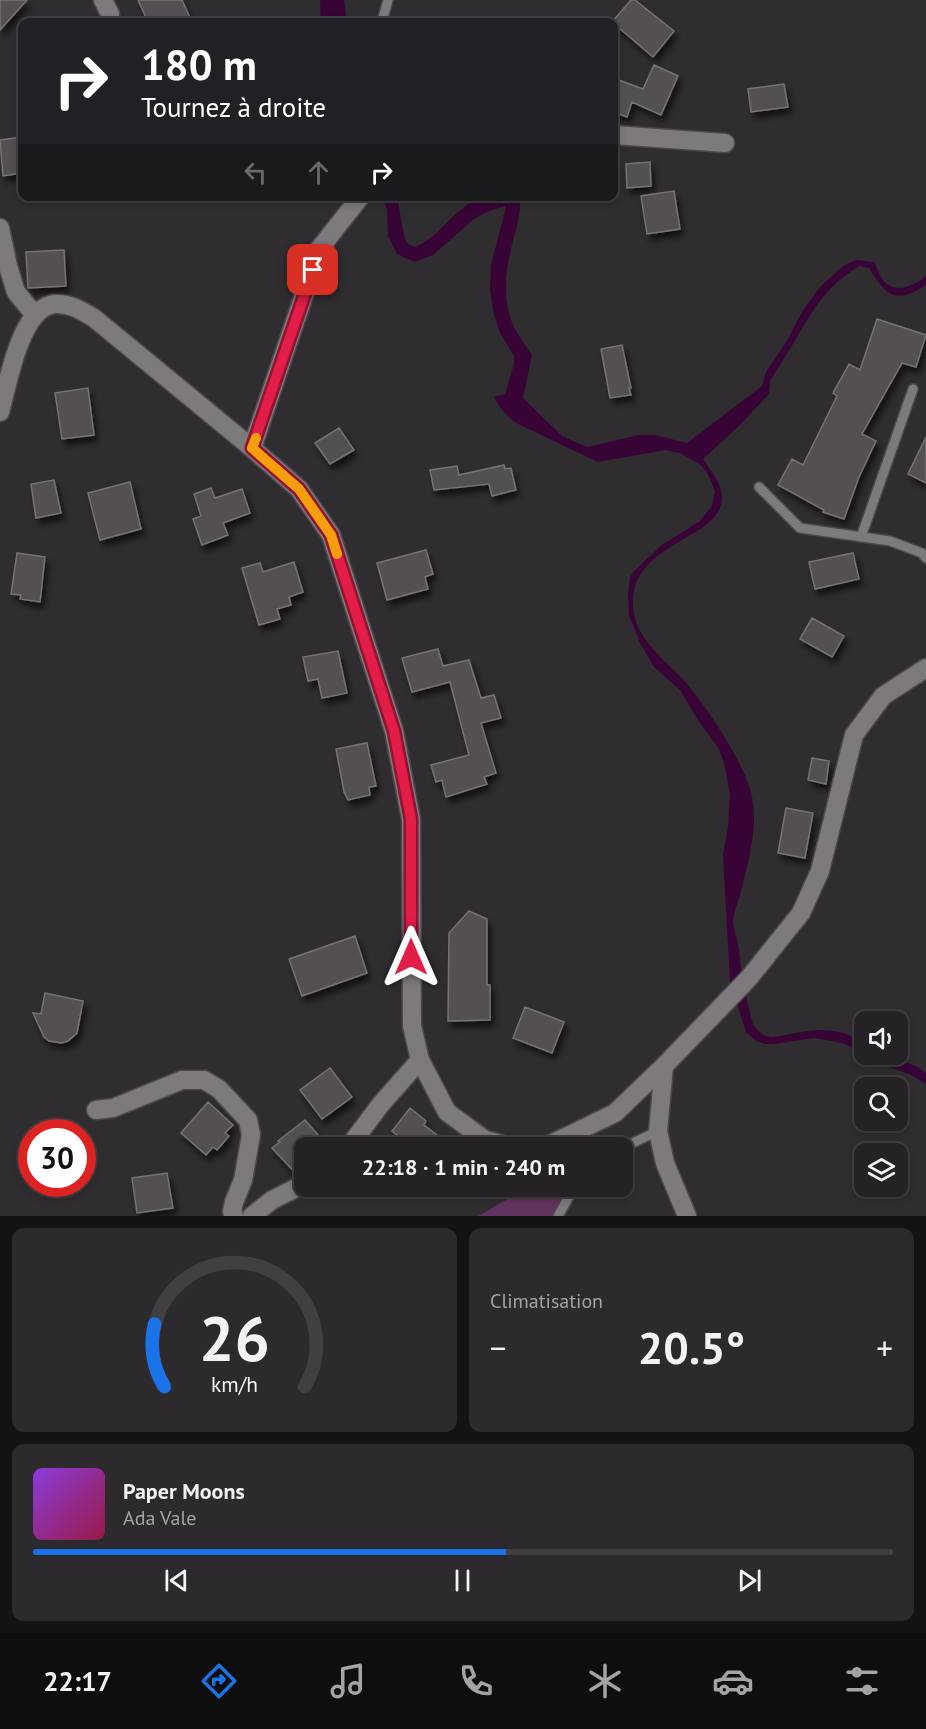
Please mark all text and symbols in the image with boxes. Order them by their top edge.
text: 180 m [141,37,257,92]
icon: right [42,42,120,120]
text: Tournez à droite [141,90,326,124]
icon: left [239,156,272,189]
icon: ahead [302,156,335,189]
icon: right [365,156,398,189]
pin [287,244,338,295]
icon: arrive [296,253,329,286]
position arrow [379,925,443,989]
map controls [854,1011,908,1197]
button: sound [854,1011,908,1065]
button: search [854,1077,908,1131]
speed limit sign: 30 [18,1119,96,1197]
button: layers [854,1143,908,1197]
text: 22:18 · 1 min · 240 m [362,1153,565,1181]
text: Climatisation [490,1288,603,1314]
text: 26 [199,1297,270,1378]
text: 20.5° [638,1318,745,1376]
text: − [490,1326,507,1369]
text: + [876,1326,893,1369]
text: km/h [211,1370,258,1398]
text: Paper Moons [123,1477,245,1505]
text: Ada Vale [123,1505,196,1531]
icon: previous [160,1564,193,1597]
icon: pause [446,1564,479,1597]
icon: next [733,1564,766,1597]
icon: directions [198,1660,240,1702]
icon: music [327,1660,369,1702]
icon: phone [455,1660,497,1702]
icon: climate [584,1660,626,1702]
icon: car [712,1660,754,1702]
icon: filters [841,1660,883,1702]
text: 22:17 [43,1664,112,1698]

